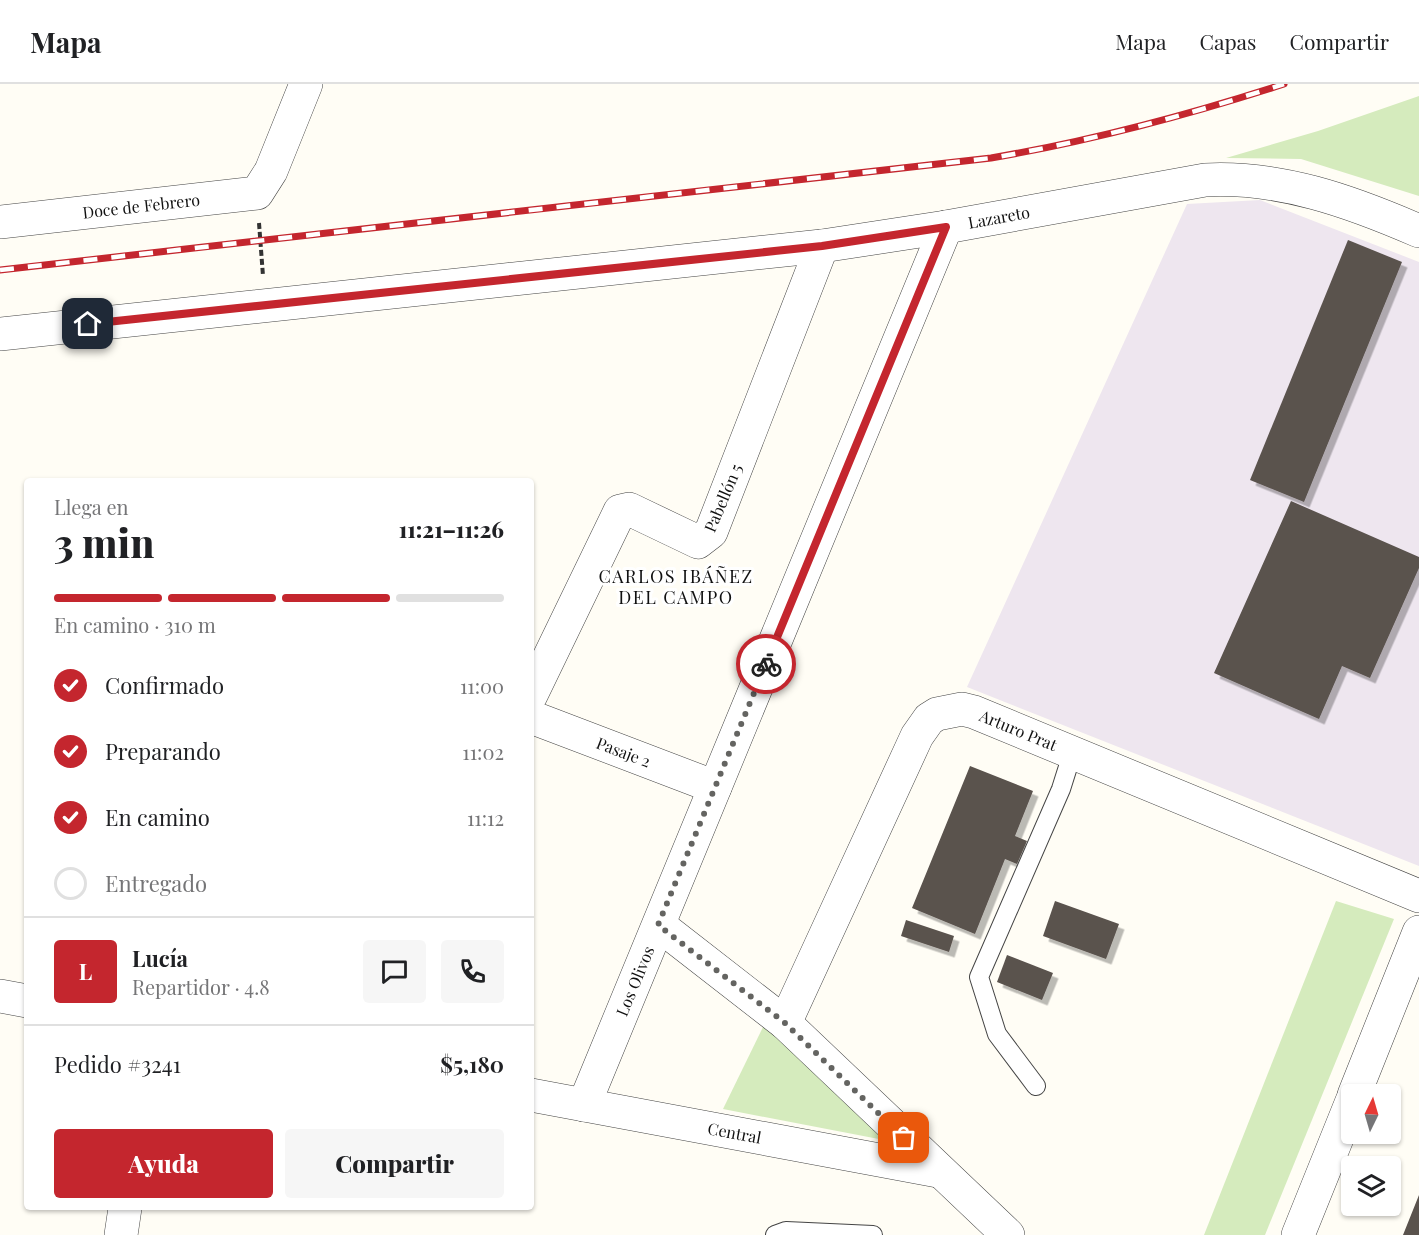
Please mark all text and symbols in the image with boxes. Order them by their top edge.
text: Mapa [30,23,102,60]
text: Mapa [1115,27,1167,55]
text: Capas [1200,27,1256,55]
text: Compartir [1289,27,1389,55]
street label: Doce de Febrero [81,189,201,223]
street label: Lazareto [966,201,1032,233]
pin [62,298,113,349]
icon: home [71,307,104,340]
street label: Pabellón 5 [699,460,746,535]
text: Llega en [54,493,129,520]
text: 11:21–11:26 [399,514,504,544]
text: 3 min [54,516,154,568]
district label: CARLOS IBÁÑEZ DEL CAMPO [598,564,754,609]
text: En camino · 310 m [54,611,216,638]
courier [736,634,796,694]
icon: bike [750,648,783,681]
icon: check [54,669,87,702]
text: Confirmado [105,670,224,700]
text: 11:00 [460,672,504,699]
street label: Arturo Prat [976,704,1061,755]
street label: Pasaje 2 [594,732,654,772]
icon: check [54,735,87,768]
text: Preparando [105,736,221,766]
text: 11:02 [462,738,504,765]
icon: check [54,801,87,834]
text: En camino [105,802,210,832]
text: 11:12 [467,804,504,831]
text: Entregado [105,868,207,898]
button: chat [363,940,426,1003]
button: phone [441,940,504,1003]
text: Lucía [132,943,188,973]
street label: Los Olivos [611,943,658,1019]
text: L [79,956,92,986]
text: Repartidor · 4.8 [132,973,270,1000]
text: Pedido #3241 [54,1049,181,1079]
text: $5,180 [440,1049,504,1079]
north arrow [1341,1084,1401,1144]
map controls [1341,1084,1401,1216]
pin [878,1112,929,1163]
street label: Central [706,1117,763,1148]
icon: bag [887,1121,920,1154]
button: Ayuda [54,1129,273,1198]
button: Compartir [285,1129,504,1198]
button: layers [1341,1156,1401,1216]

